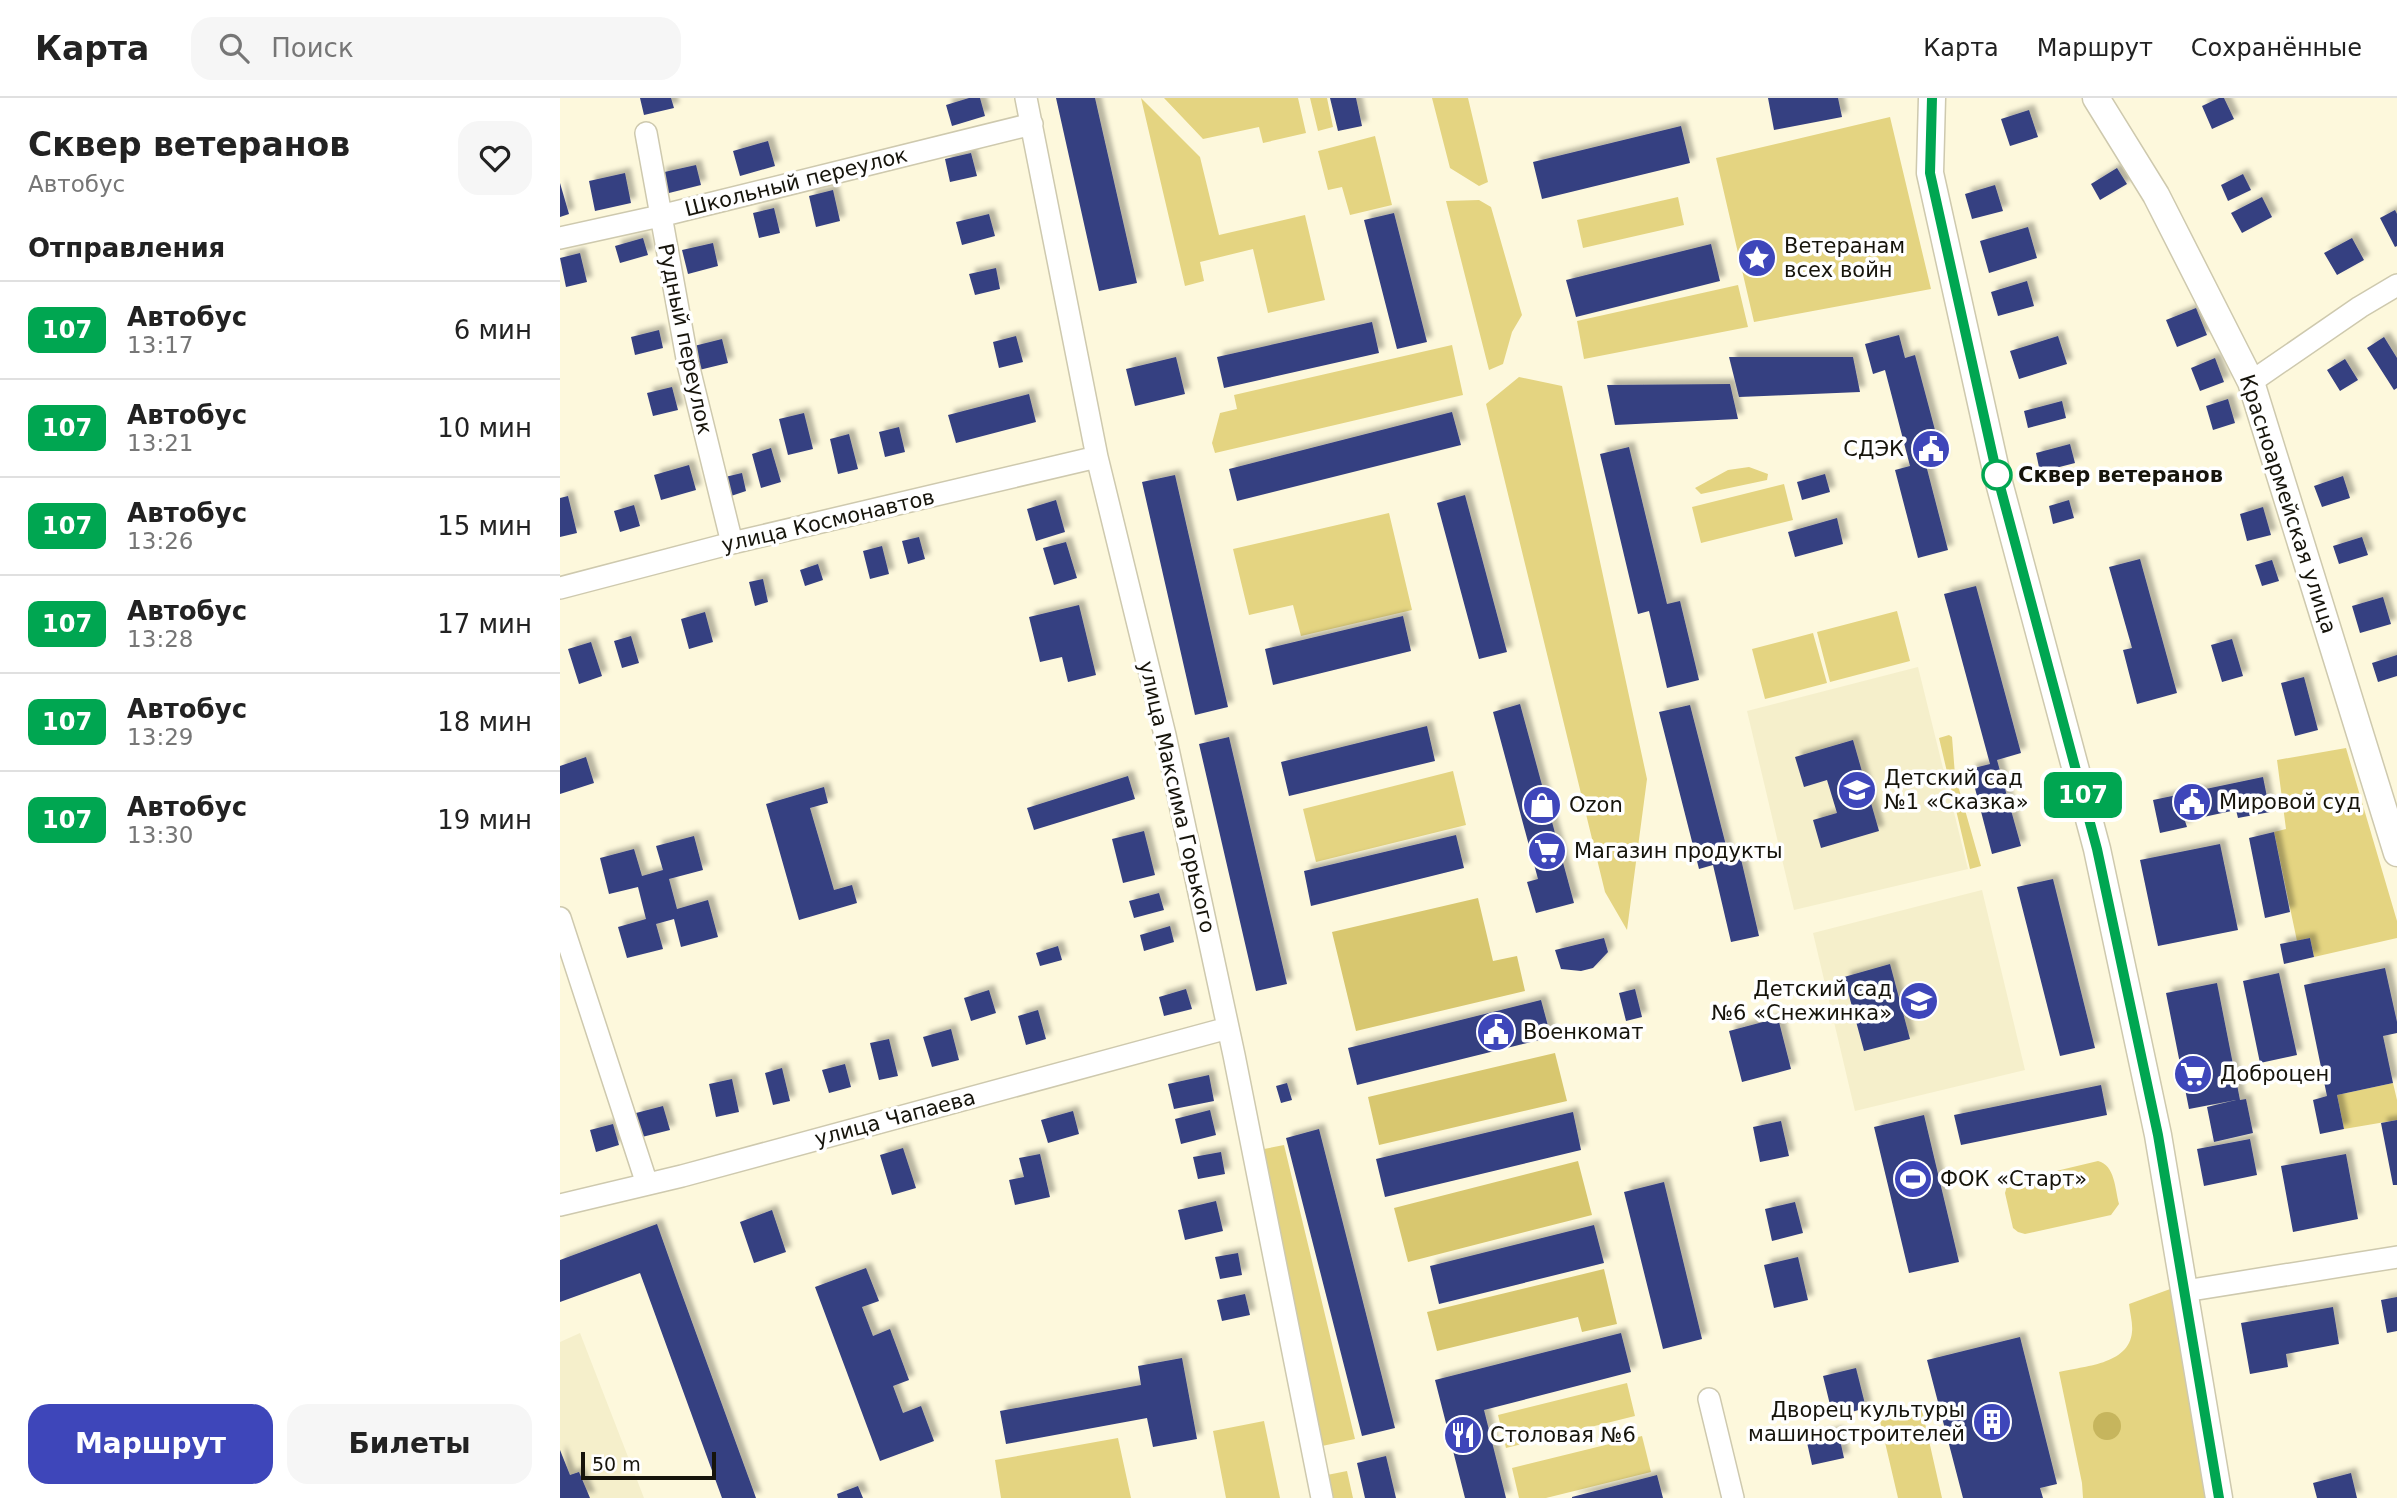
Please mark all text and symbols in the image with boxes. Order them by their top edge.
search box [191,17,681,80]
text: Карта [35,29,149,68]
icon: search [215,29,253,67]
text: Поиск [271,33,354,63]
text: Карта [1923,34,1999,62]
text: Маршрут [2037,34,2153,62]
text: Сохранённые [2191,34,2362,62]
button: heart [458,121,532,195]
text: Сквер ветеранов [28,125,350,164]
street label: Школьный переулок [682,143,910,221]
text: Автобус [28,171,125,197]
text: Отправления [28,233,225,263]
place label: Ветеранам всех войн [1784,234,1905,282]
place icon: Ветеранам всех войн [1736,237,1778,279]
street label: Рудный переулок [653,241,717,437]
text: Автобус [127,302,247,332]
text: 6 мин [454,315,532,345]
text: 107 [42,316,92,344]
text: 13:17 [127,332,193,358]
street label: Красноармейская улица [2235,371,2341,637]
text: Автобус [127,400,247,430]
text: 10 мин [437,413,532,443]
text: 107 [42,414,92,442]
public building icon: СДЭК [1910,428,1952,470]
text: 13:21 [127,430,193,456]
place label: СДЭК [1843,437,1904,461]
marker: Сквер ветеранов [1982,460,2012,490]
place label: Сквер ветеранов [2018,463,2223,487]
street label: улица Космонавтов [719,485,937,557]
text: Автобус [127,498,247,528]
text: 15 мин [437,511,532,541]
text: 107 [42,512,92,540]
text: 13:26 [127,528,193,554]
text: Автобус [127,596,247,626]
text: 17 мин [437,609,532,639]
text: 107 [42,610,92,638]
text: 13:28 [127,626,193,652]
street label: улица Максима Горького [1134,659,1220,935]
text: Автобус [127,694,247,724]
text: 18 мин [437,707,532,737]
text: 107 [42,708,92,736]
text: 13:29 [127,724,193,750]
place label: Детский сад №1 «Сказка» [1884,766,2029,814]
school or university icon: Детский сад №1 «Сказка» [1836,769,1878,811]
line badge: 107 [2043,772,2123,818]
text: 107 [2058,781,2108,809]
public building icon: Мировой суд [2171,781,2213,823]
shop icon: Ozon [1521,784,1563,826]
place label: Мировой суд [2219,790,2361,814]
text: Автобус [127,792,247,822]
place label: Ozon [1569,793,1623,817]
text: 19 мин [437,805,532,835]
text: 107 [42,806,92,834]
text: 13:30 [127,822,193,848]
supermarket icon: Магазин продукты [1526,830,1568,872]
place label: Магазин продукты [1574,839,1782,863]
place label: Детский сад №6 «Снежинка» [1711,977,1892,1025]
school or university icon: Детский сад №6 «Снежинка» [1898,980,1940,1022]
public building icon: Военкомат [1475,1011,1517,1053]
place label: Военкомат [1523,1020,1643,1044]
supermarket icon: Доброцен [2172,1053,2214,1095]
place label: Доброцен [2220,1062,2329,1086]
street label: улица Чапаева [812,1085,978,1151]
sports icon: ФОК «Старт» [1892,1158,1934,1200]
place label: ФОК «Старт» [1940,1167,2087,1191]
place label: Дворец культуры машиностроителей [1748,1398,1965,1446]
building icon: Дворец культуры машиностроителей [1971,1401,2013,1443]
button: Маршрут [28,1404,273,1484]
button: Билеты [287,1404,532,1484]
restaurant icon: Столовая №6 [1442,1414,1484,1456]
place label: Столовая №6 [1490,1423,1636,1447]
scale bar [581,1449,716,1481]
text: 50 m [592,1453,641,1475]

